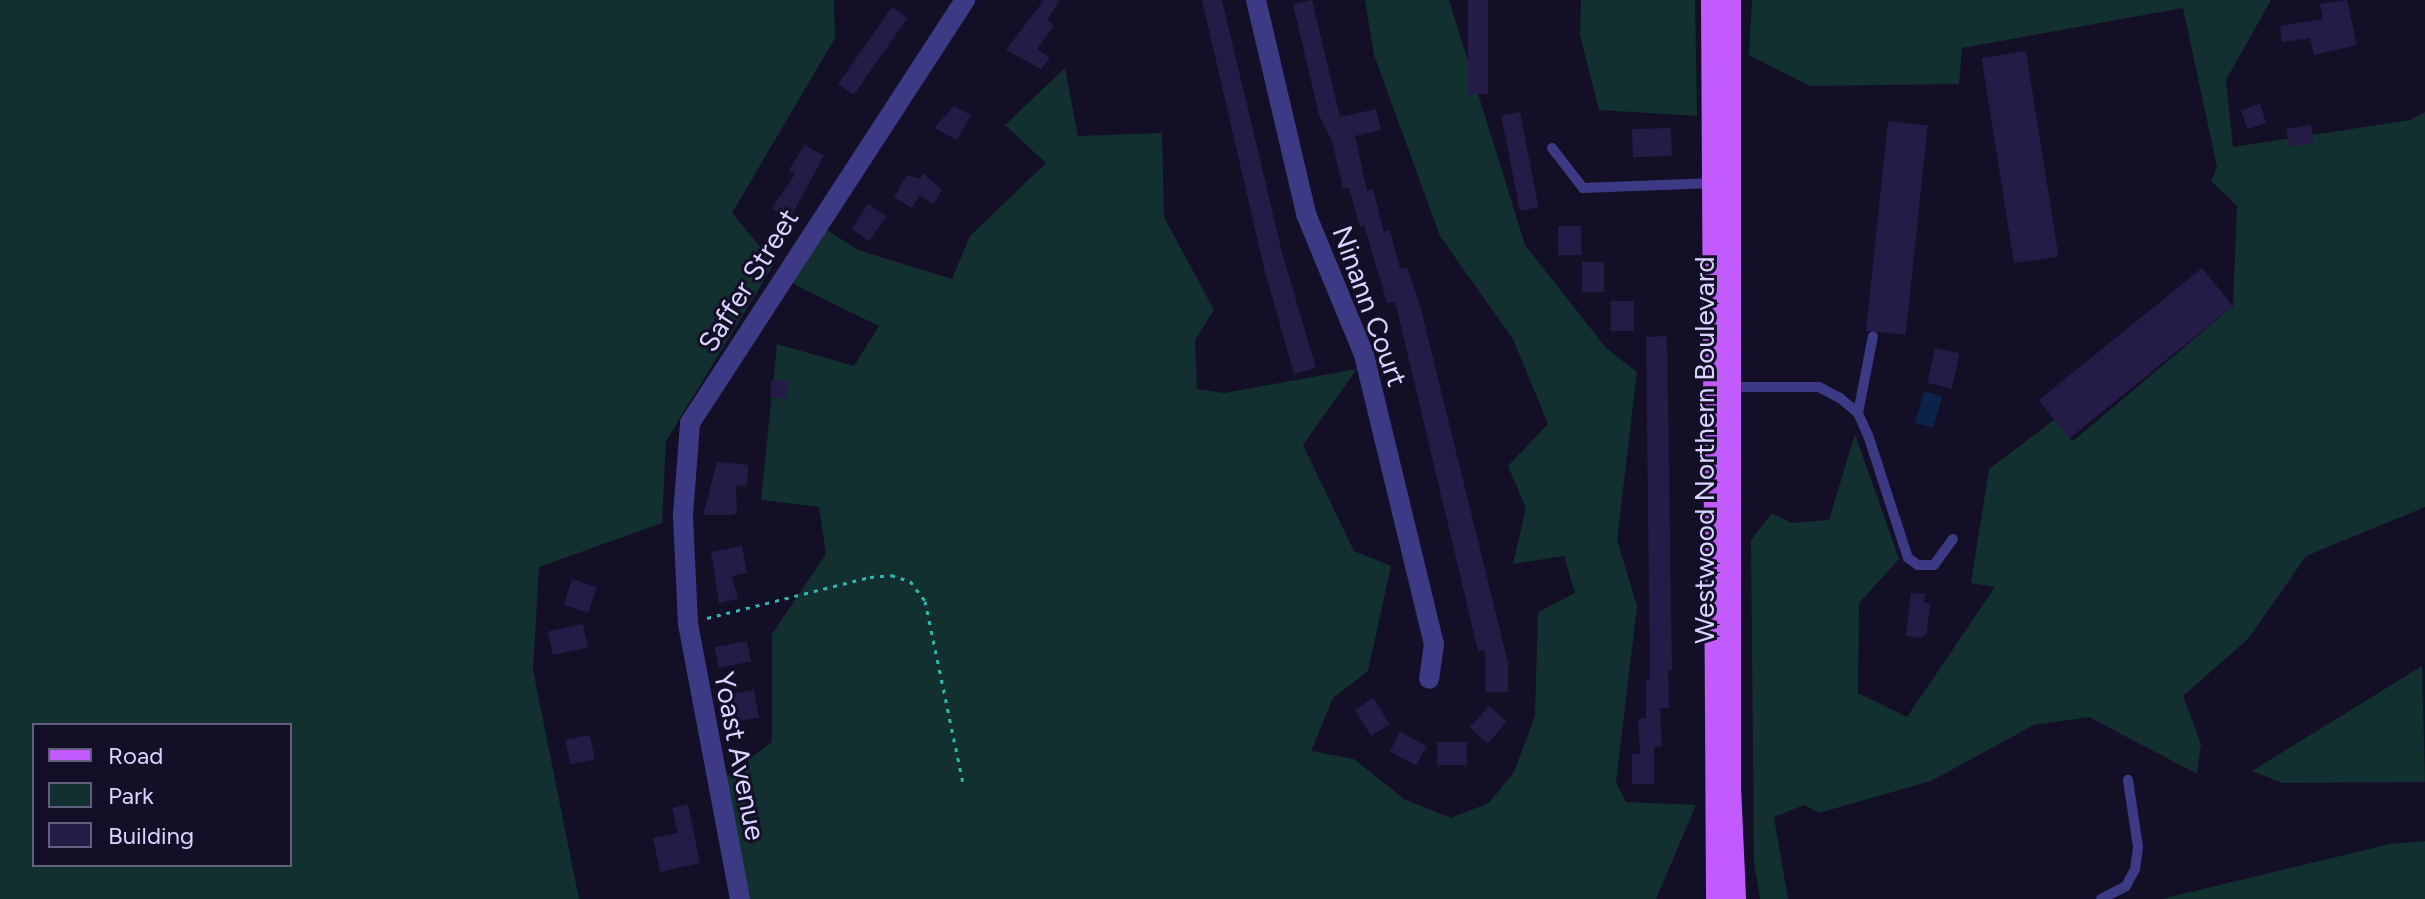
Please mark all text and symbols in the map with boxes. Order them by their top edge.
street label: Saffer Street [691,202,805,358]
street label: Ninann Court [1325,221,1415,391]
street label: Westwood Northern Boulevard [1687,256,1721,644]
street label: Yoast Avenue [707,669,773,843]
legend [32,723,292,867]
text: Road [108,741,163,770]
text: Park [108,781,154,810]
text: Building [108,821,194,850]

